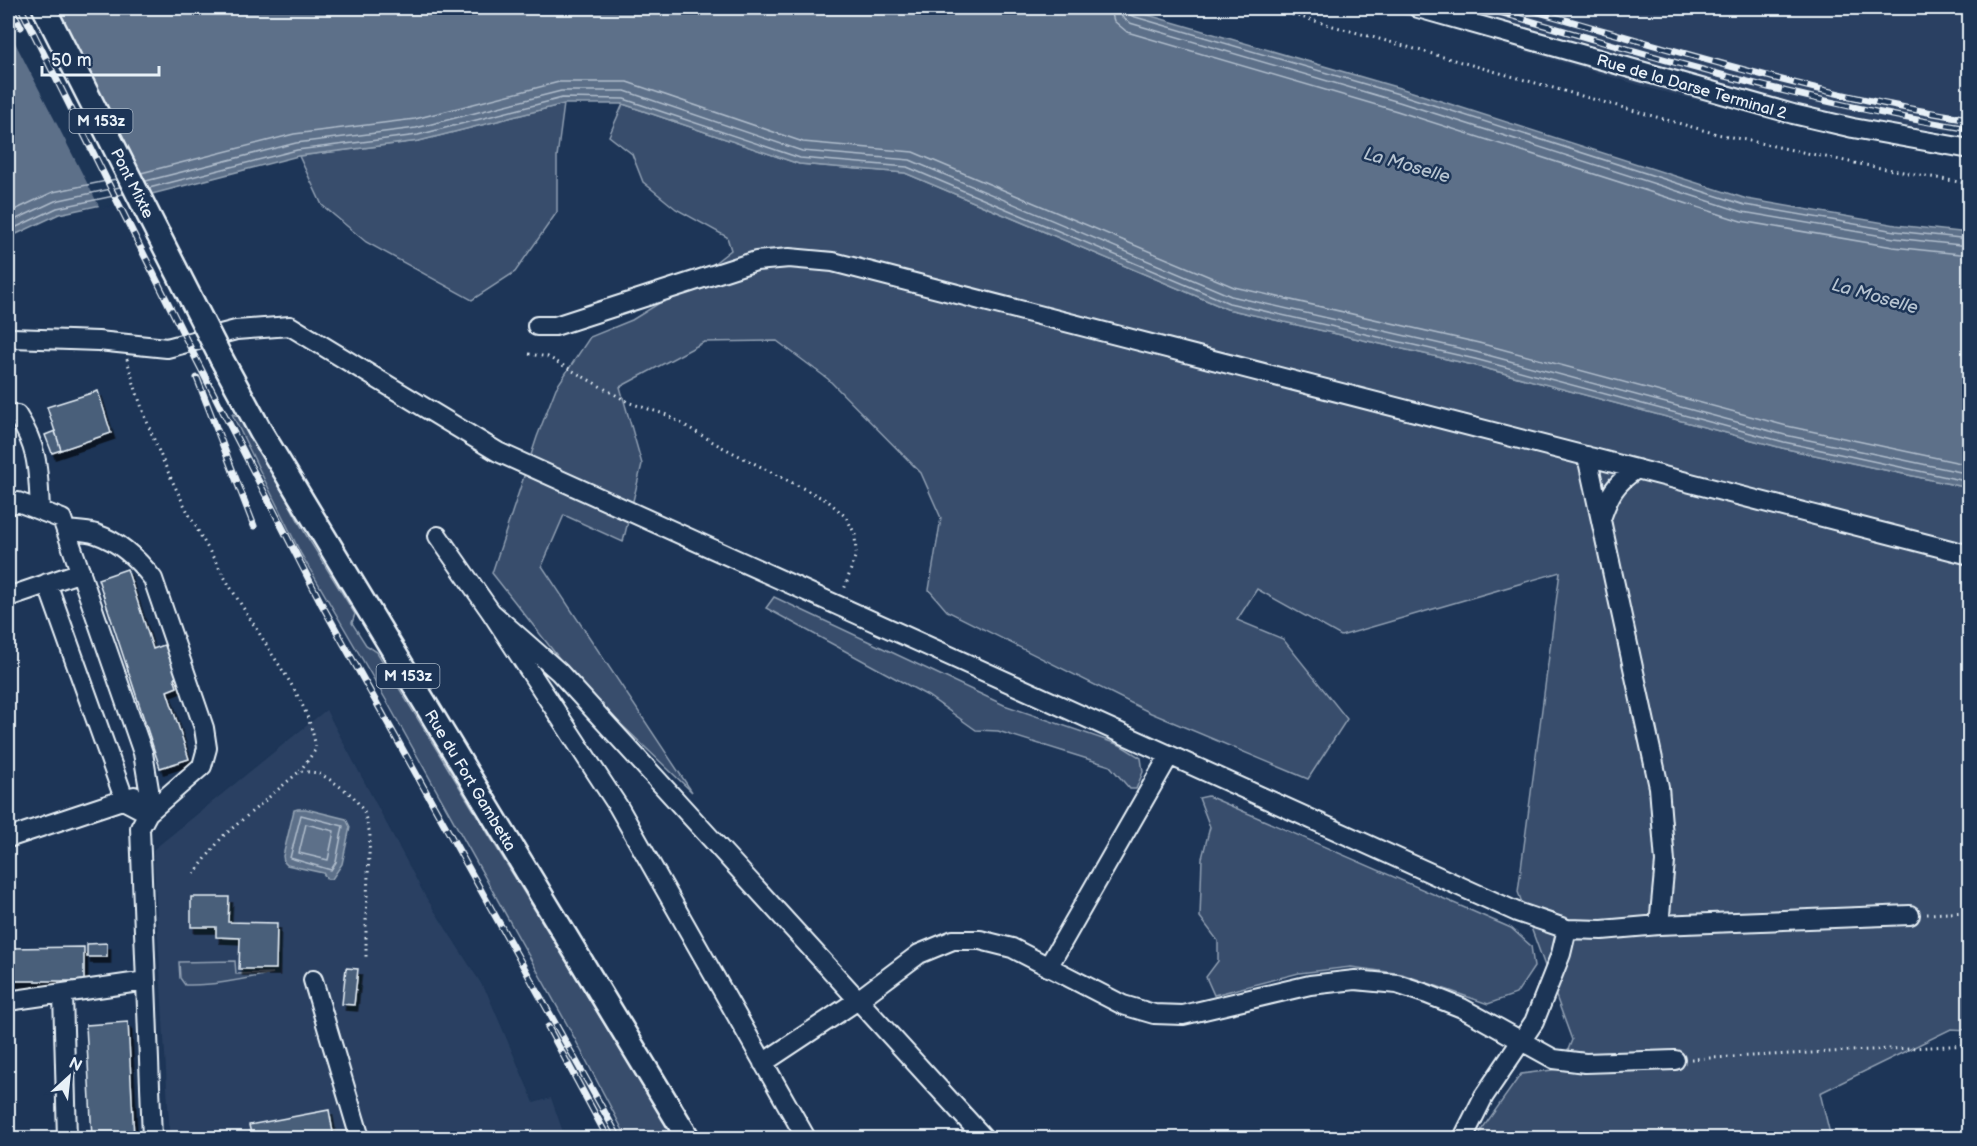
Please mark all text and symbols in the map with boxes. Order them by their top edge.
scale bar [42,39,159,77]
text: 50 m [51,50,92,71]
street label: Rue de la Darse Terminal 2 [1594,51,1789,124]
road number: M 153z [70,109,132,133]
water label: La Moselle [1361,143,1452,188]
street label: Pont Mixte [106,146,158,222]
water label: La Moselle [1829,274,1920,319]
road number: M 153z [376,664,440,688]
street label: Rue du Fort Gambetta [420,707,519,855]
north arrow [39,1047,99,1107]
text: N [65,1054,85,1076]

